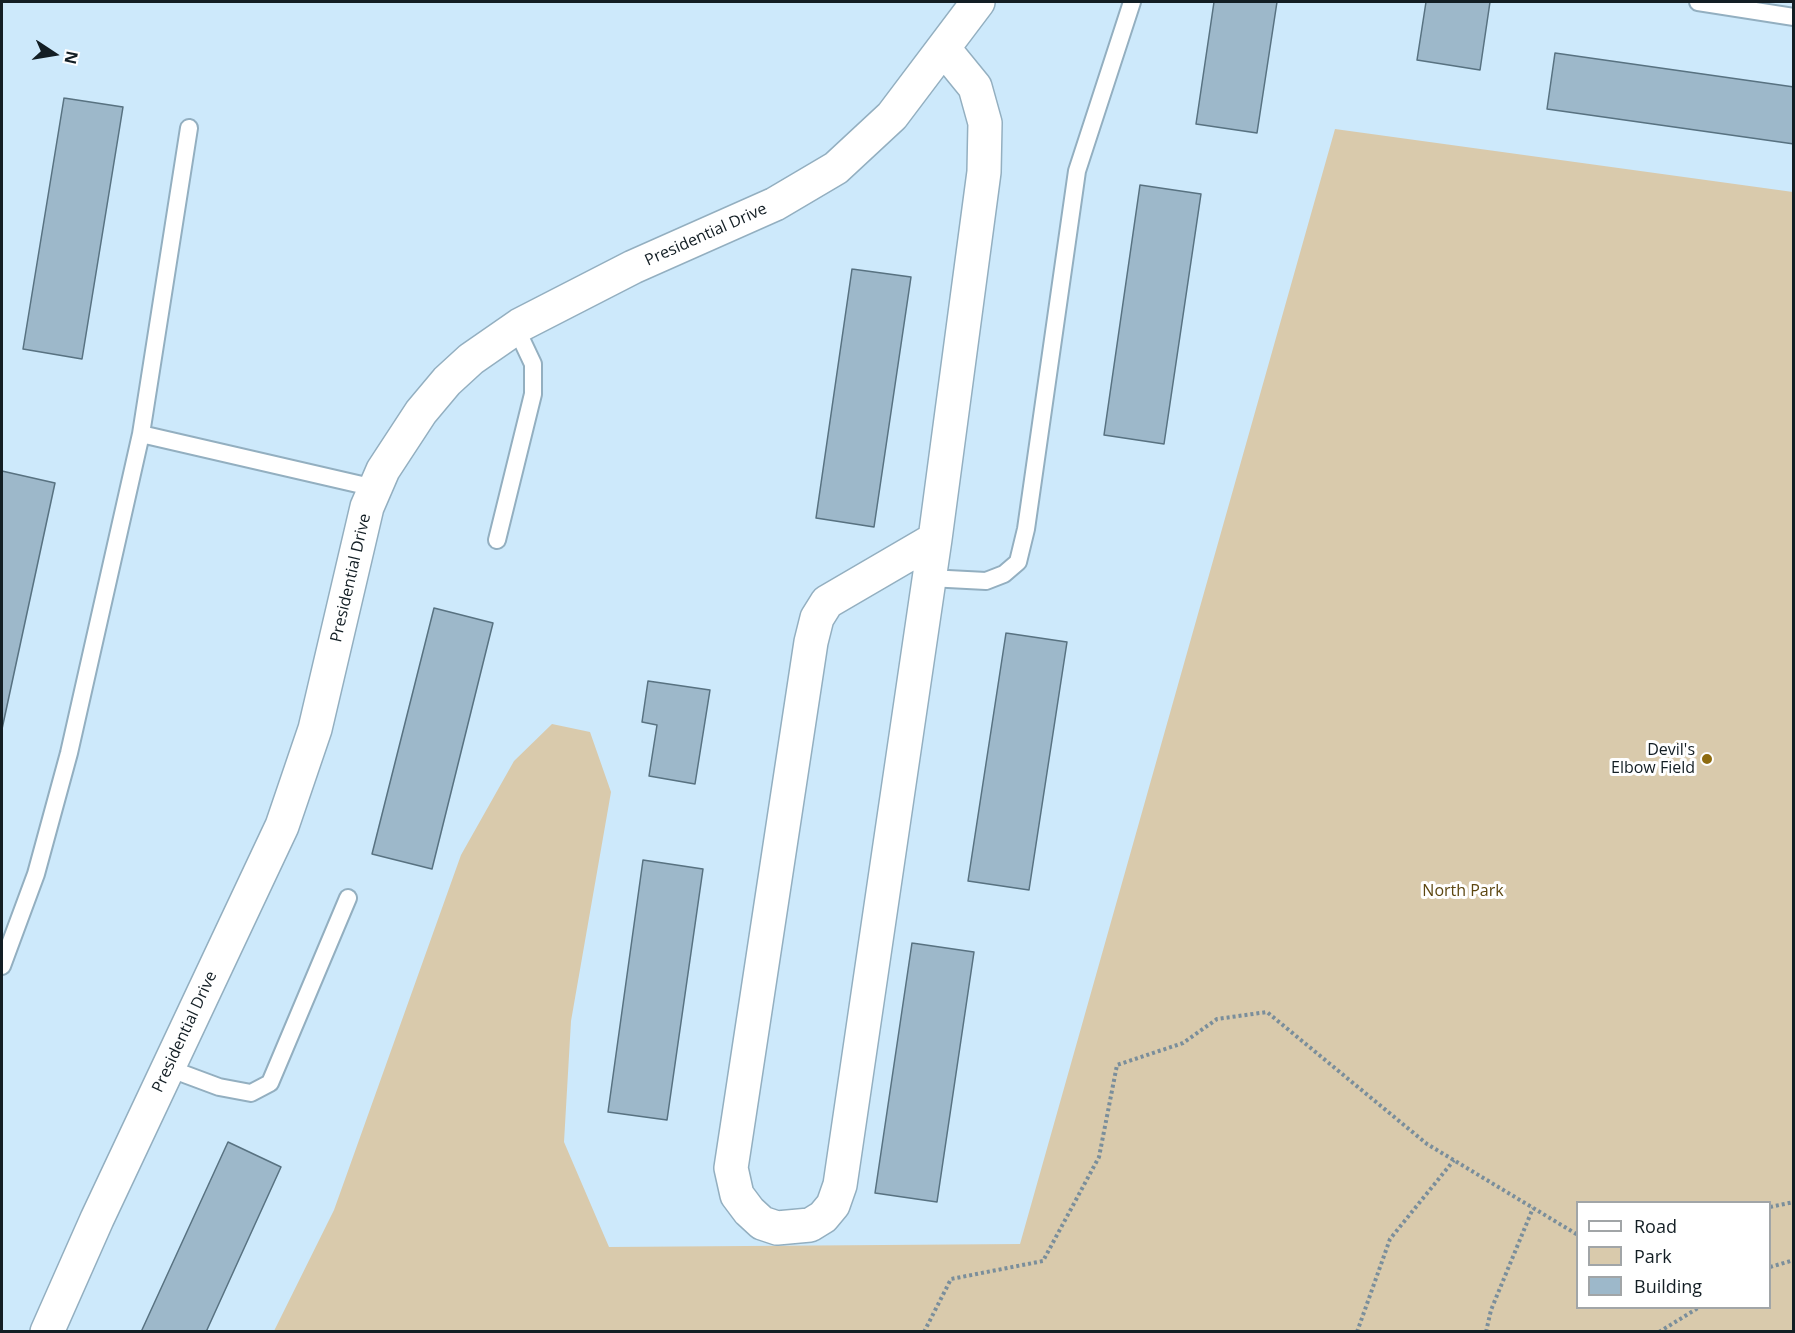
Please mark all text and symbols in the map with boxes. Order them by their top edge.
north arrow [24,24,84,84]
text: N [59,49,84,66]
street label: Presidential Drive [642,200,770,270]
street label: Presidential Drive [327,512,375,644]
place label: Devil's Elbow Field [1611,740,1695,778]
marker: Devil's Elbow Field [1700,752,1714,766]
park label: North Park [1422,881,1504,901]
street label: Presidential Drive [149,968,221,1096]
legend [1576,1201,1771,1309]
text: Road [1634,1214,1677,1238]
text: Park [1634,1244,1672,1268]
text: Building [1634,1274,1702,1298]

